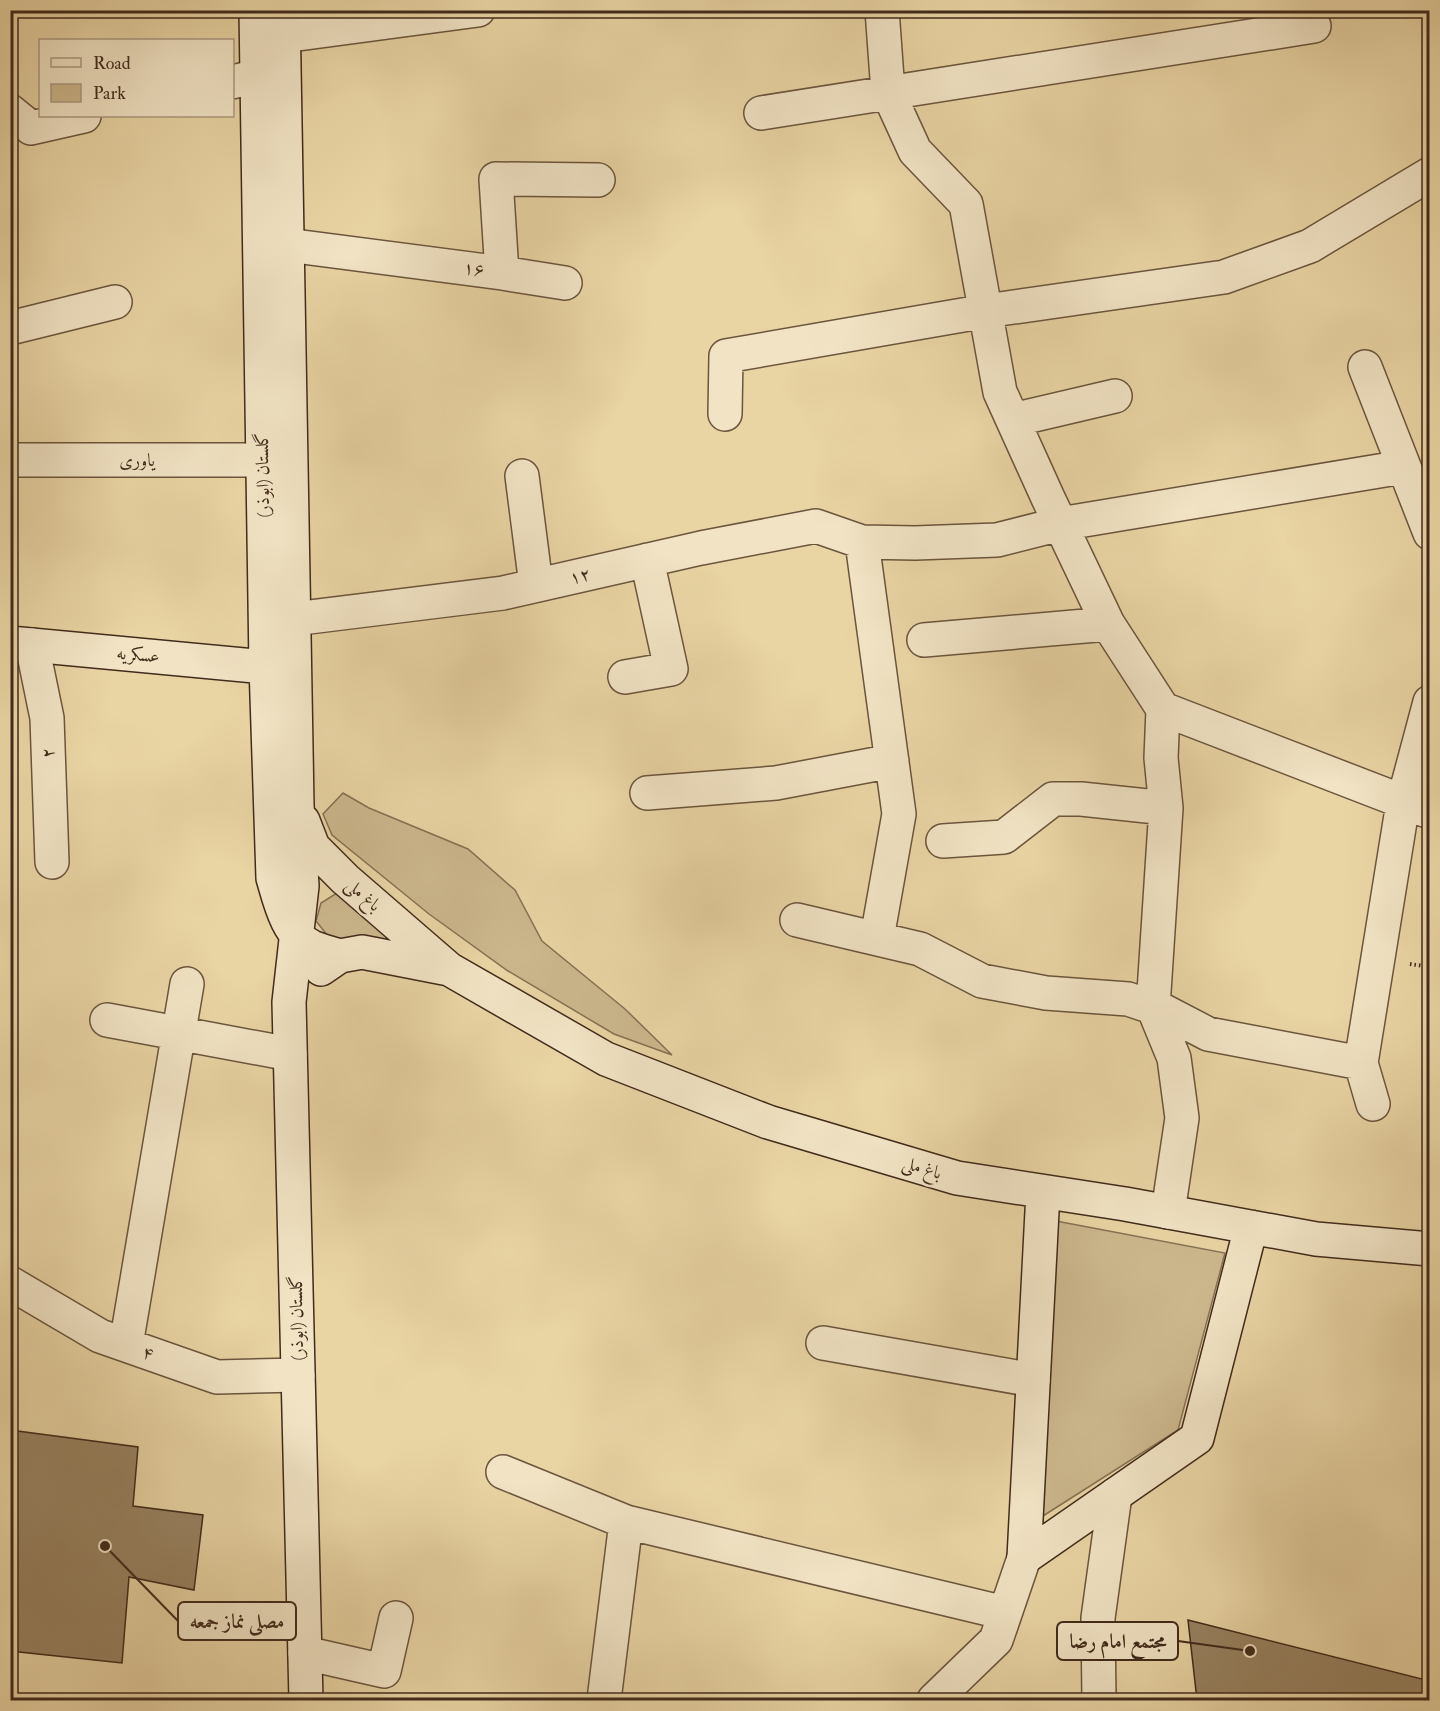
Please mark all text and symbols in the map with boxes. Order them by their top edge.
legend [39,39,234,117]
text: Road [93,52,131,75]
text: Park [93,82,126,105]
street label: ۱۶ [462,256,486,282]
street label: گلستان (ابوذر) [251,432,275,518]
street label: یاوری [119,449,156,472]
street label: ۱۲ [567,562,593,590]
street label: عسکریه [116,642,160,668]
street label: ۲ [36,747,60,759]
street label: باغ ملی [338,873,386,919]
street label: باغ ملی [899,1151,944,1188]
street label: گلستان (ابوذر) [285,1275,309,1361]
street label: ۴ [139,1340,157,1366]
callout: مصلی نماز جمعه [178,1602,296,1640]
text: مصلی نماز جمعه [190,1609,284,1637]
callout: مجتمع امام رضا [1057,1622,1178,1660]
text: مجتمع امام رضا [1070,1629,1167,1660]

